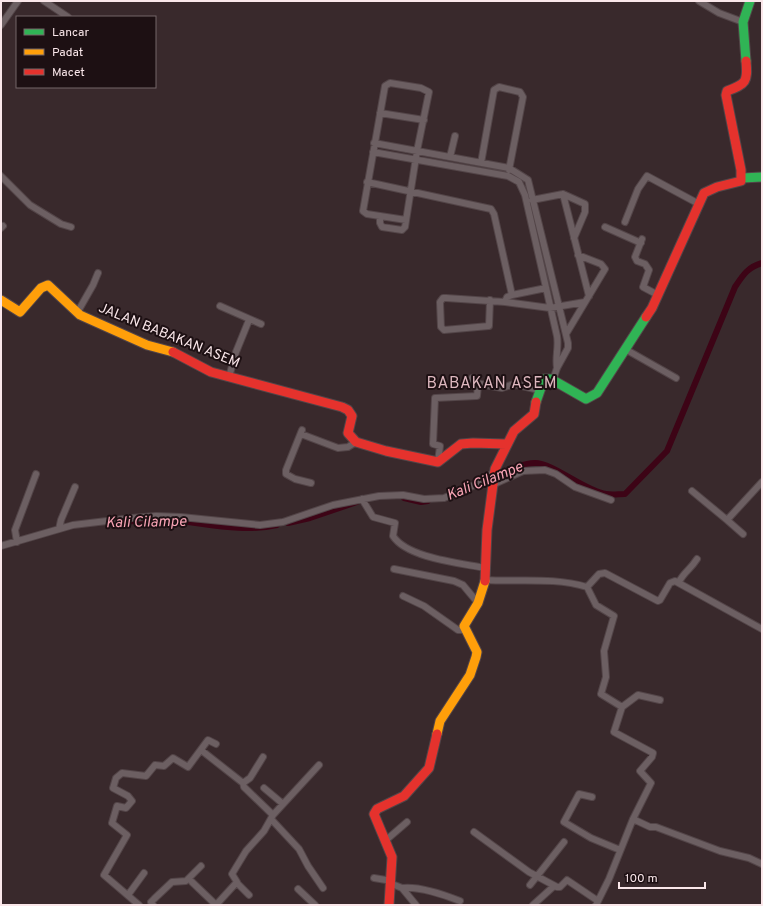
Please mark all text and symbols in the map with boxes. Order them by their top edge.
legend [16,16,156,88]
text: Lancar [52,25,89,41]
text: Padat [52,45,83,61]
text: Macet [52,65,85,81]
street label: JALAN BABAKAN ASEM [96,300,242,372]
district label: BABAKAN ASEM [426,374,558,394]
water label: Kali Cilampe [444,458,526,506]
water label: Kali Cilampe [105,513,187,533]
scale bar [619,864,705,890]
text: 100 m [625,871,658,887]

